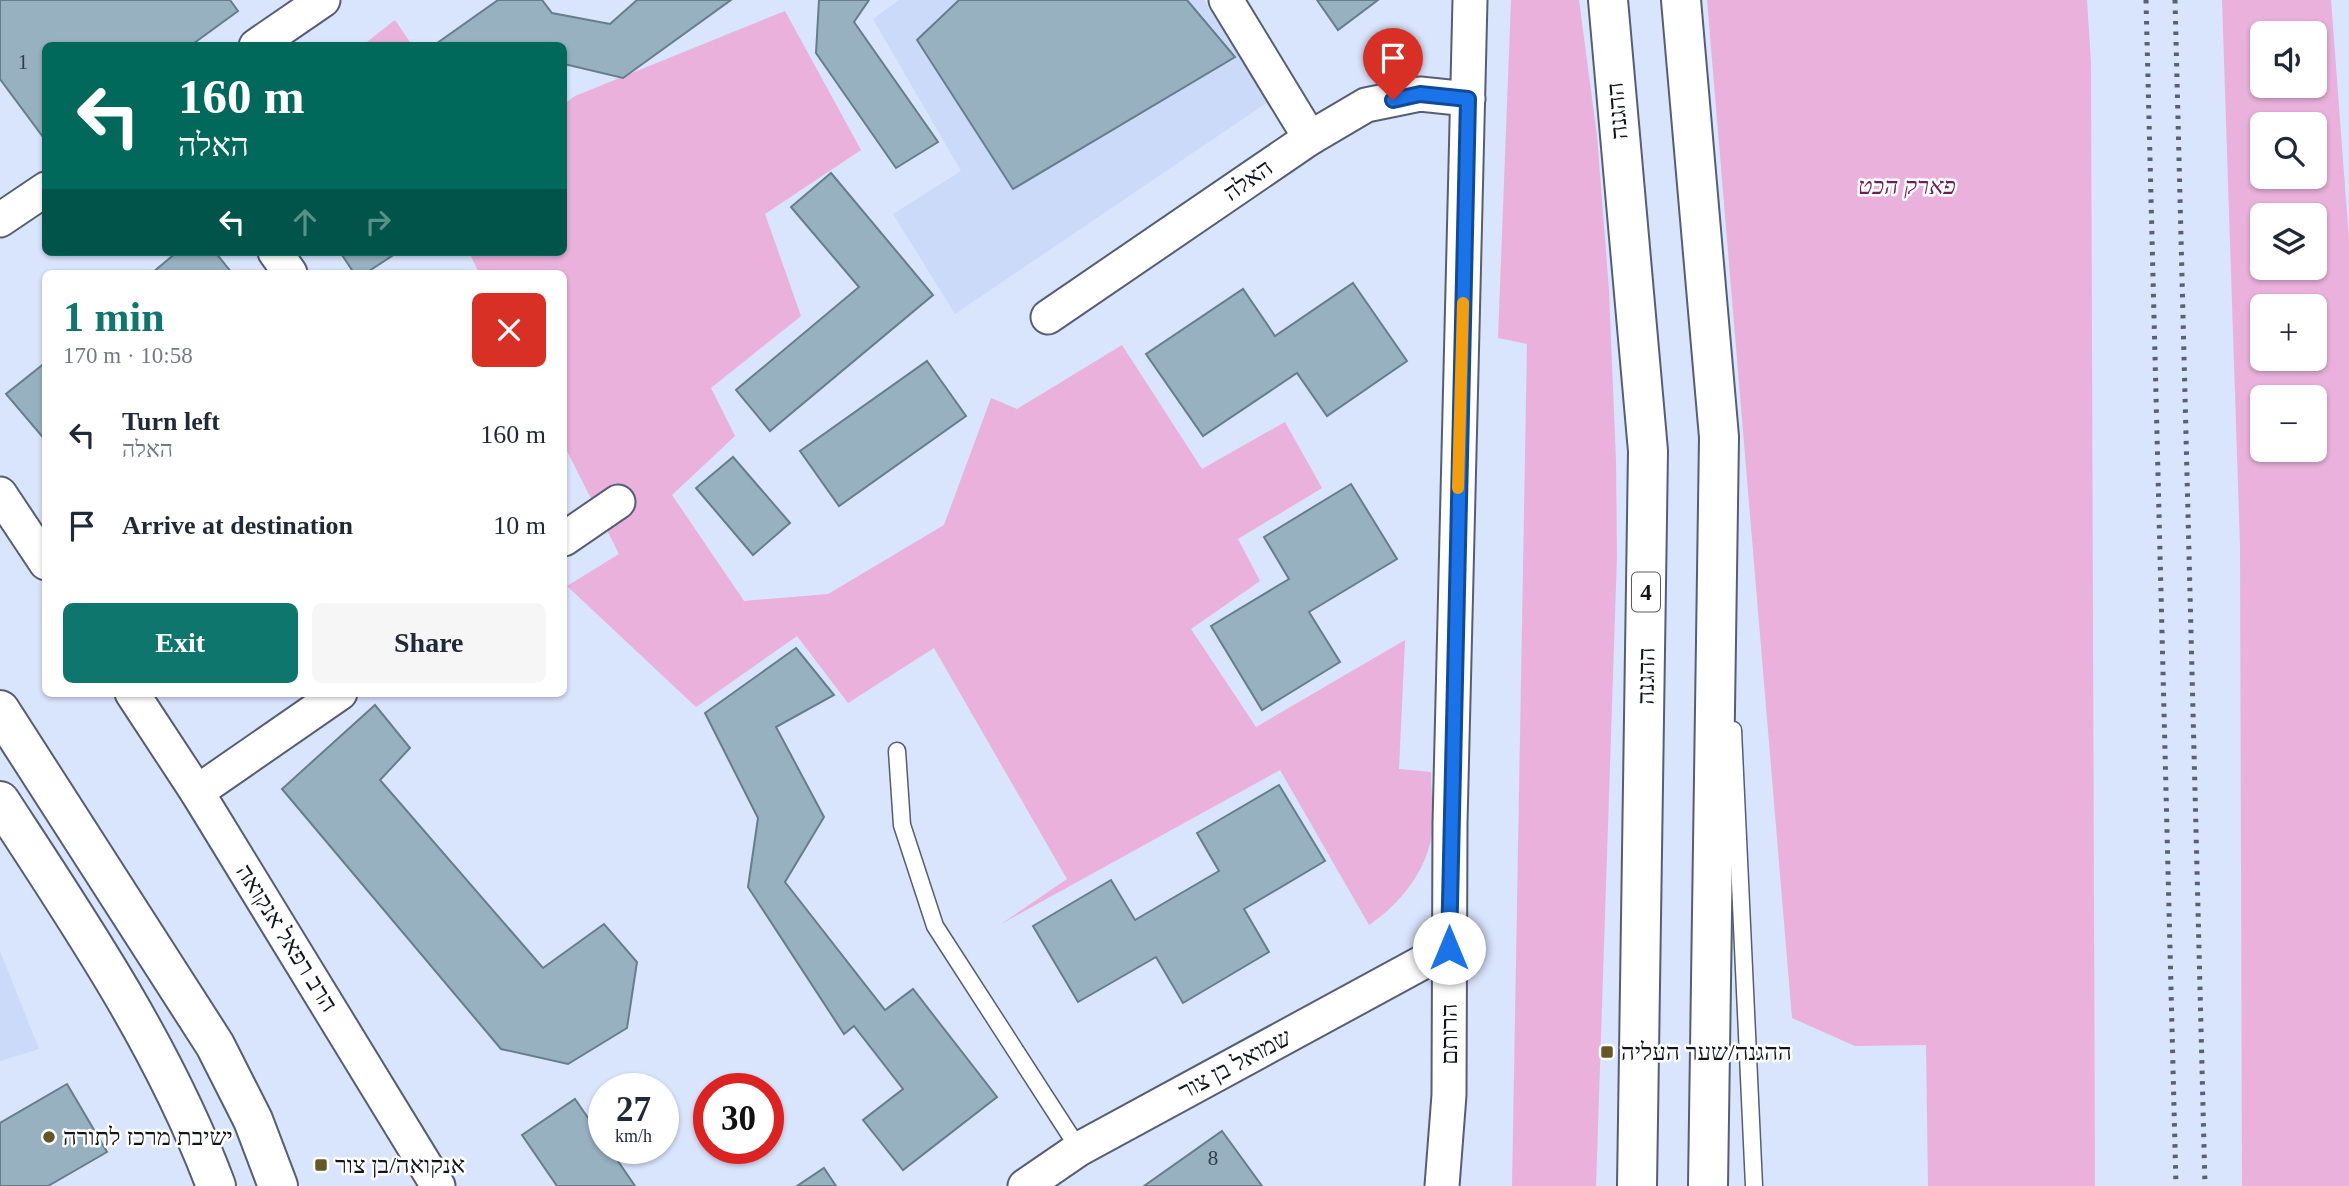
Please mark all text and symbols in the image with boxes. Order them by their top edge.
map controls [2250,21,2327,462]
button: sound [2250,21,2327,98]
pin [1363,28,1423,100]
icon: arrive [1374,39,1412,77]
house number: 1 [18,50,28,74]
text: 160 m [178,69,305,124]
icon: left [63,70,154,161]
street label: ההגנה [1602,81,1632,141]
button: search [2250,112,2327,189]
text: האלה [178,127,249,163]
street label: האלה [1219,154,1277,206]
park label: פארק הכט [1858,173,1956,199]
icon: left [213,203,251,241]
icon: ahead [286,203,324,241]
icon: right [359,203,397,241]
button: layers [2250,203,2327,280]
button: close [472,293,546,367]
text: 1 min [63,294,165,340]
button: + [2250,294,2327,371]
text: 170 m · 10:58 [63,343,193,368]
button: − [2250,385,2327,462]
text: Turn left [122,407,220,436]
icon: left [63,416,101,454]
text: 160 m [480,420,546,449]
text: האלה [122,437,173,462]
icon: arrive [63,507,101,545]
text: Arrive at destination [122,511,353,540]
text: 10 m [493,511,546,540]
road number: 4 [1632,572,1660,612]
button: Exit [63,603,298,683]
button: Share [312,603,546,683]
street label: ההגנה [1633,647,1659,705]
street label: הרב רפאל אנקואה [231,860,343,1016]
position arrow [1412,911,1486,985]
street label: הרותם [1436,1003,1462,1065]
street label: שמואל בן צור [1175,1024,1295,1104]
place label: ההגנה/שער העליה [1621,1039,1792,1065]
marker: ההגנה/שער העליה [1599,1044,1615,1060]
speed limit sign: 30 [693,1073,784,1164]
text: 27 [616,1090,651,1129]
place label: ישיבת מרכז לתורה [63,1124,233,1150]
text: km/h [615,1126,652,1146]
marker: ישיבת מרכז לתורה [41,1129,57,1145]
house number: 8 [1208,1146,1218,1170]
place label: אנקואה/בן צור [335,1152,465,1178]
marker: אנקואה/בן צור [313,1157,329,1173]

